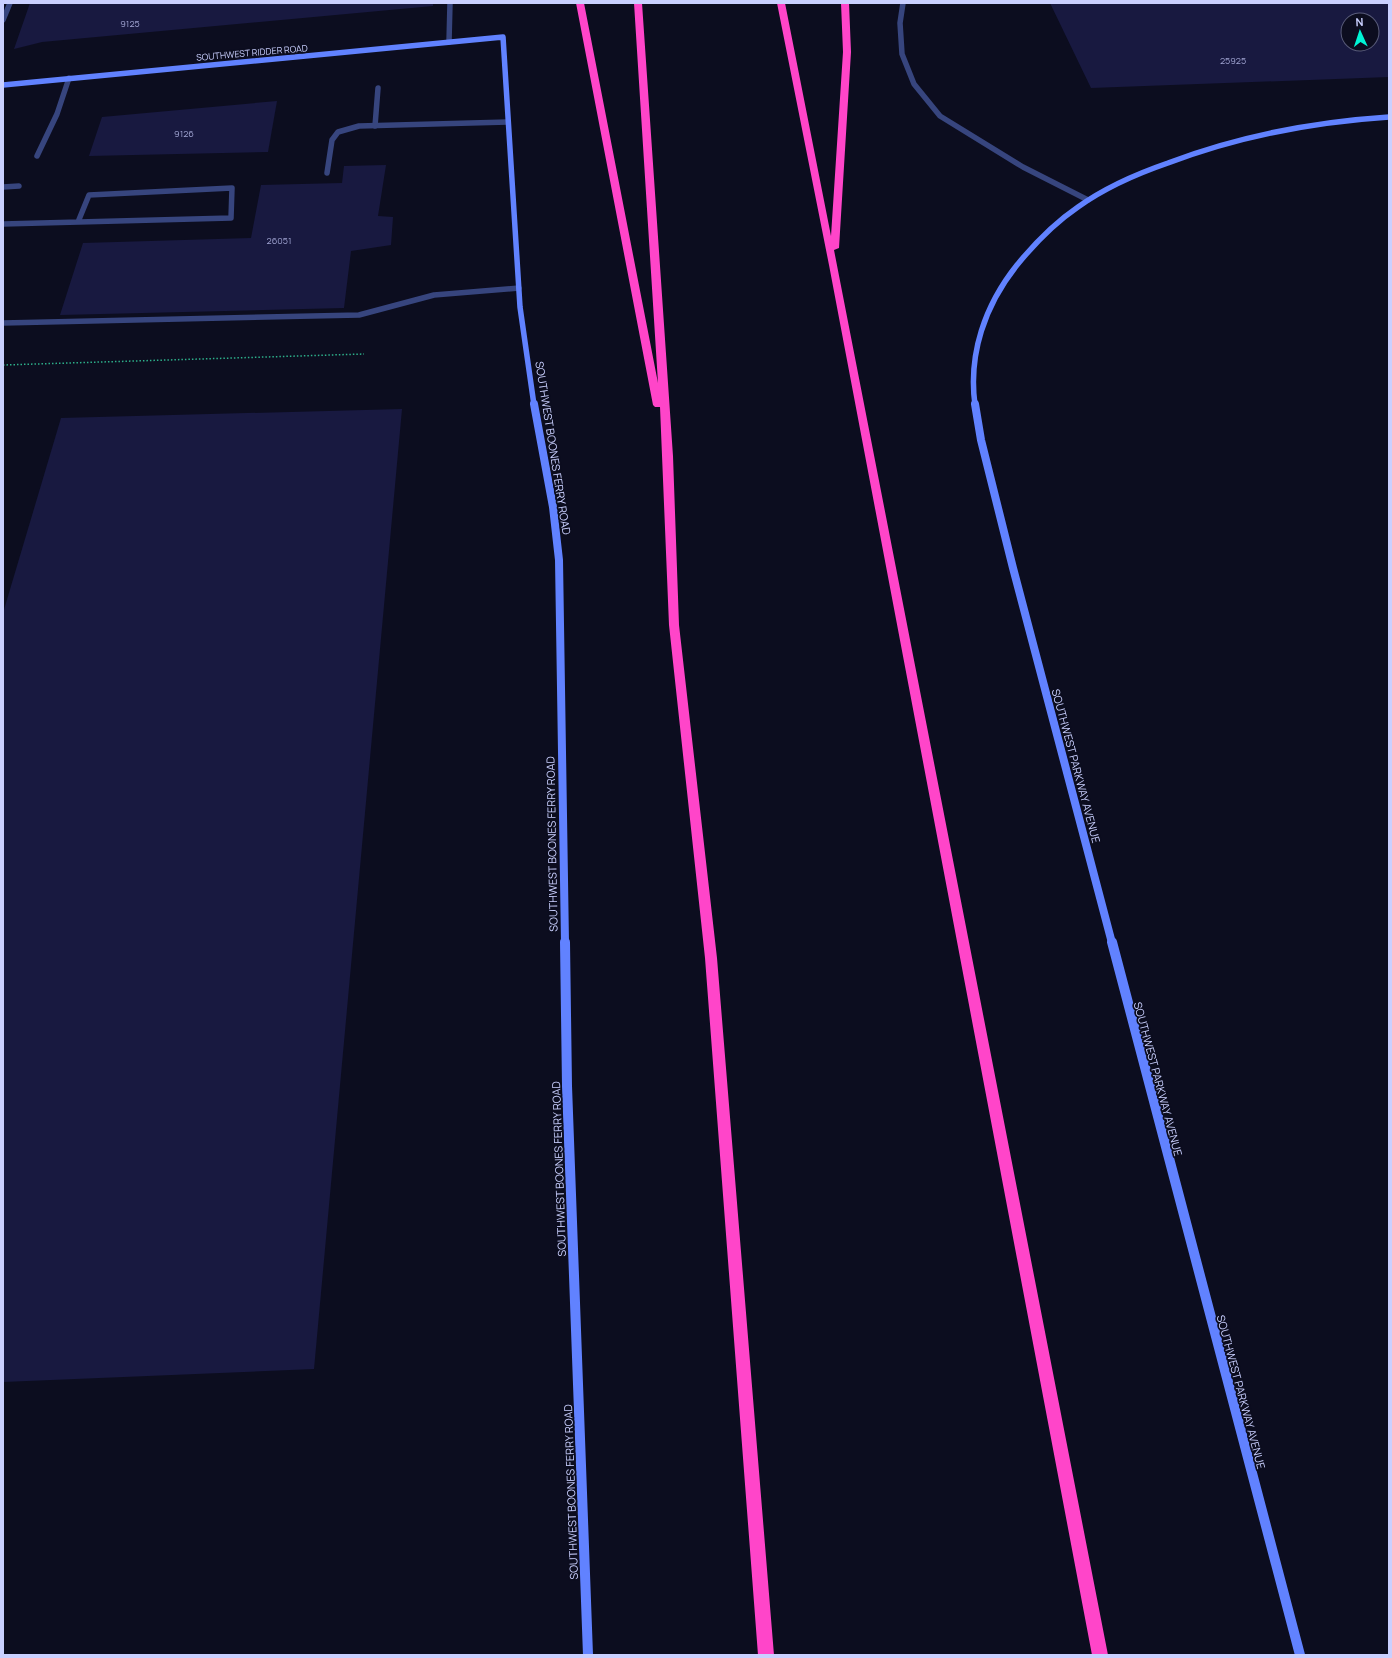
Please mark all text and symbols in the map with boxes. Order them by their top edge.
north arrow [1340,12,1380,52]
text: N [1355,14,1364,29]
house number: 9125 [120,17,140,30]
street label: SOUTHWEST RIDDER ROAD [196,41,308,64]
house number: 25925 [1220,54,1246,67]
house number: 9126 [174,127,194,140]
house number: 26051 [267,234,291,247]
street label: SOUTHWEST BOONES FERRY ROAD [532,360,575,536]
street label: SOUTHWEST PARKWAY AVENUE [1049,687,1104,845]
street label: SOUTHWEST BOONES FERRY ROAD [542,756,561,932]
street label: SOUTHWEST PARKWAY AVENUE [1131,1000,1186,1158]
street label: SOUTHWEST BOONES FERRY ROAD [548,1081,569,1257]
street label: SOUTHWEST PARKWAY AVENUE [1214,1313,1269,1471]
street label: SOUTHWEST BOONES FERRY ROAD [560,1404,581,1580]

